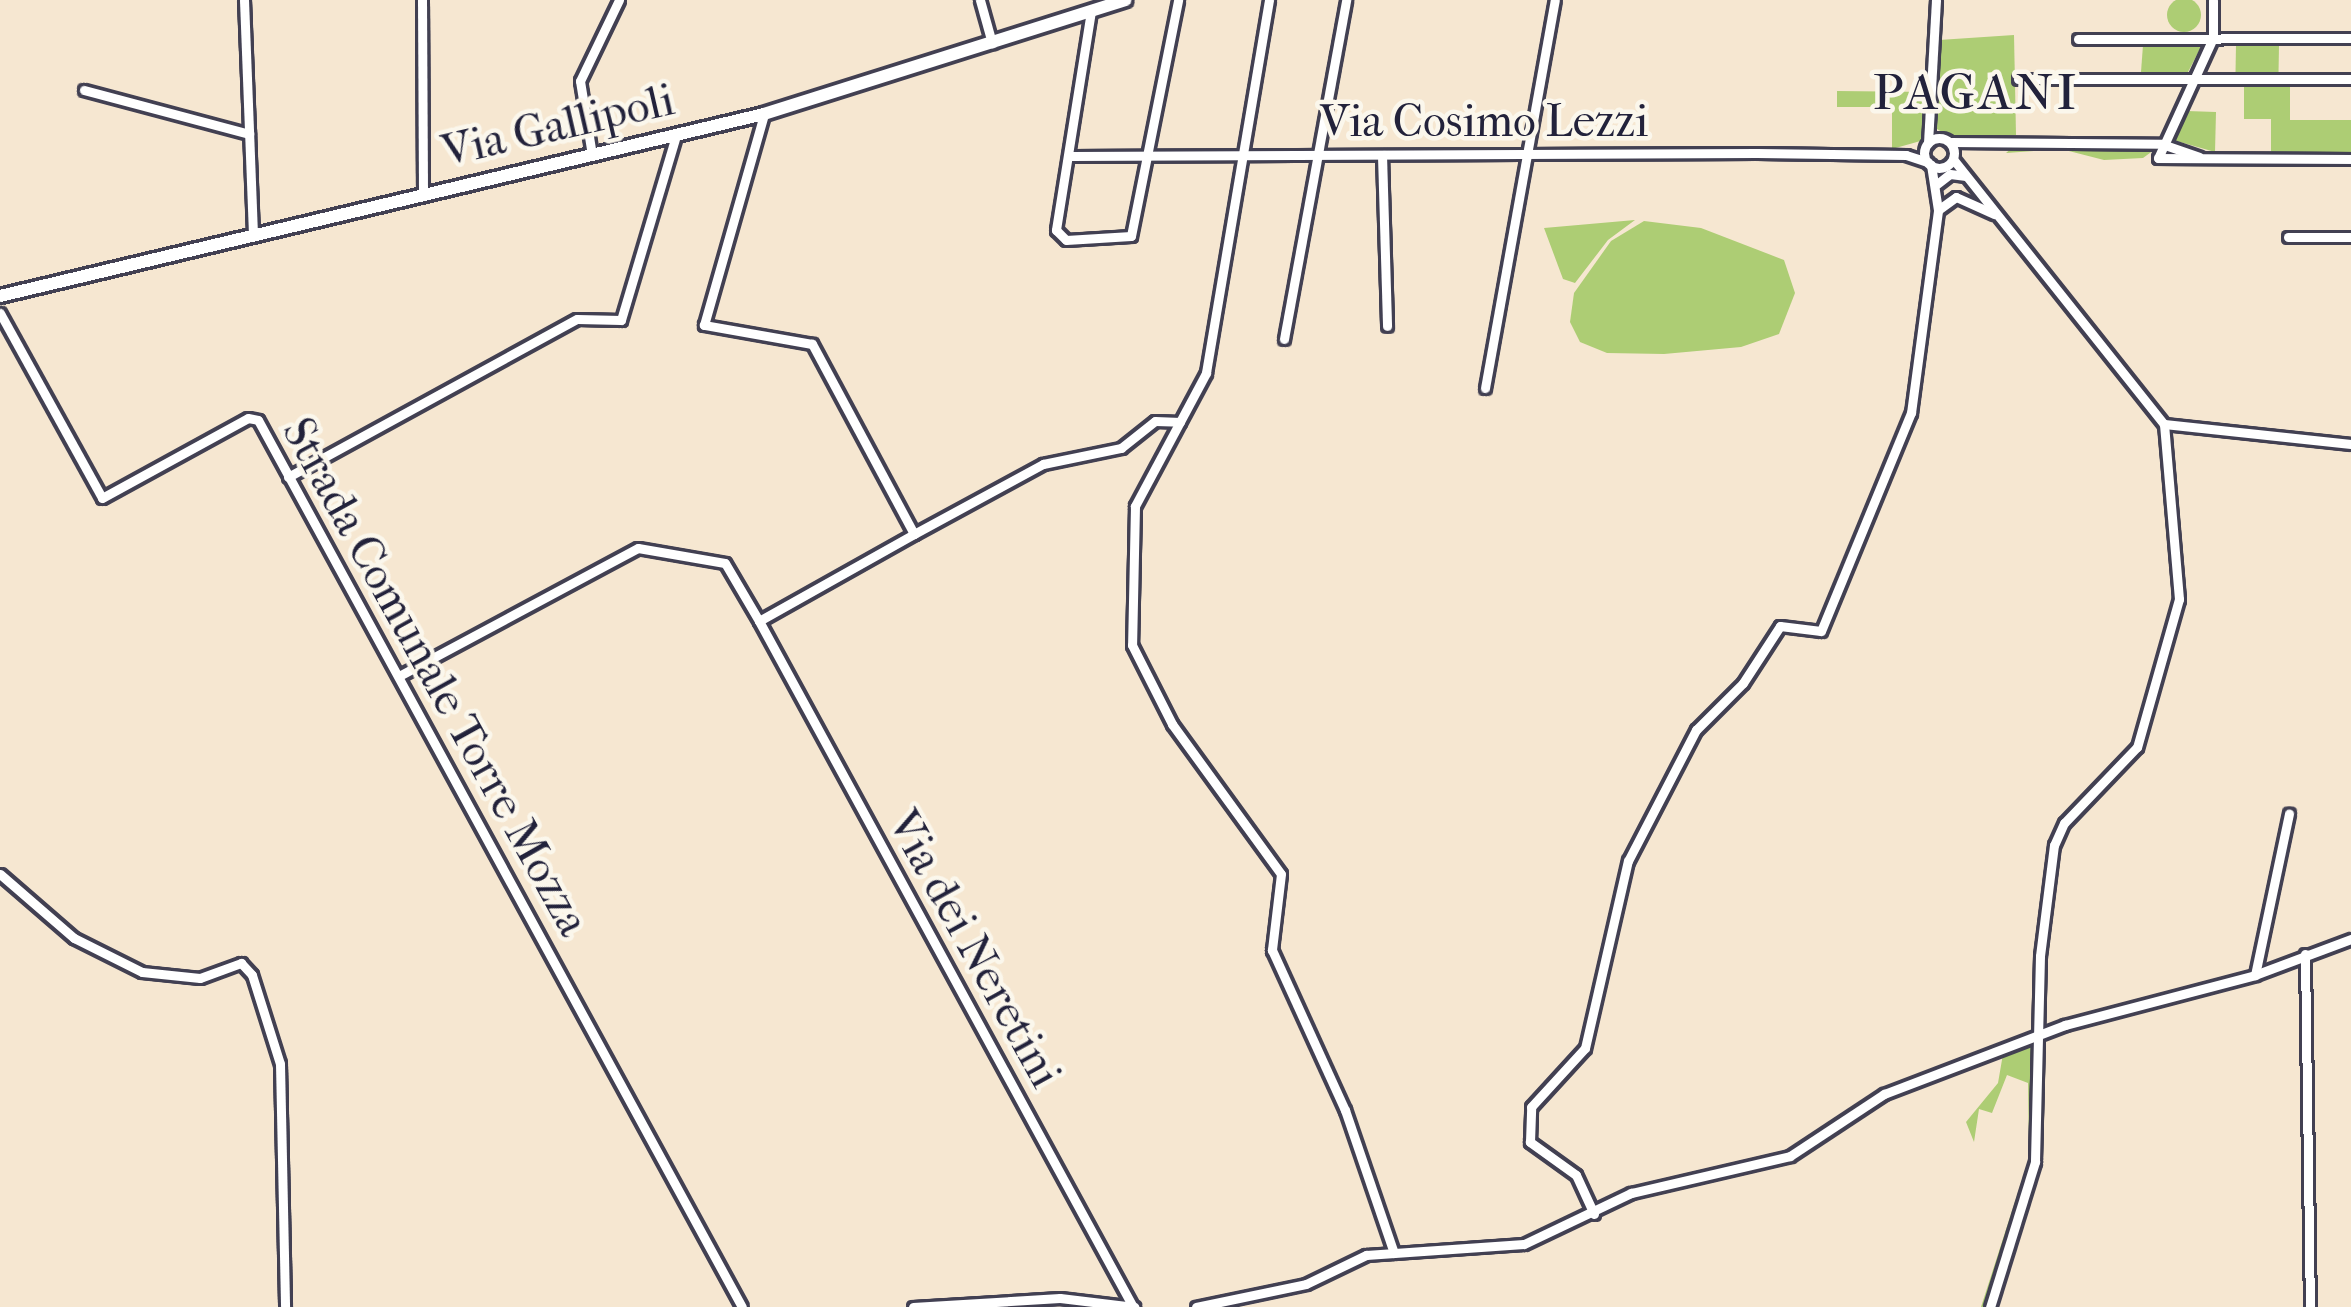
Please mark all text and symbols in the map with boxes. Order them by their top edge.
district label: PAGANI [1873,61,2079,123]
street label: Via Gallipoli [437,73,679,179]
street label: Via Cosimo Lezzi [1320,95,1648,149]
street label: Strada Comunale Torre Mozza [270,409,600,945]
street label: Via dei Neretini [876,801,1072,1097]

